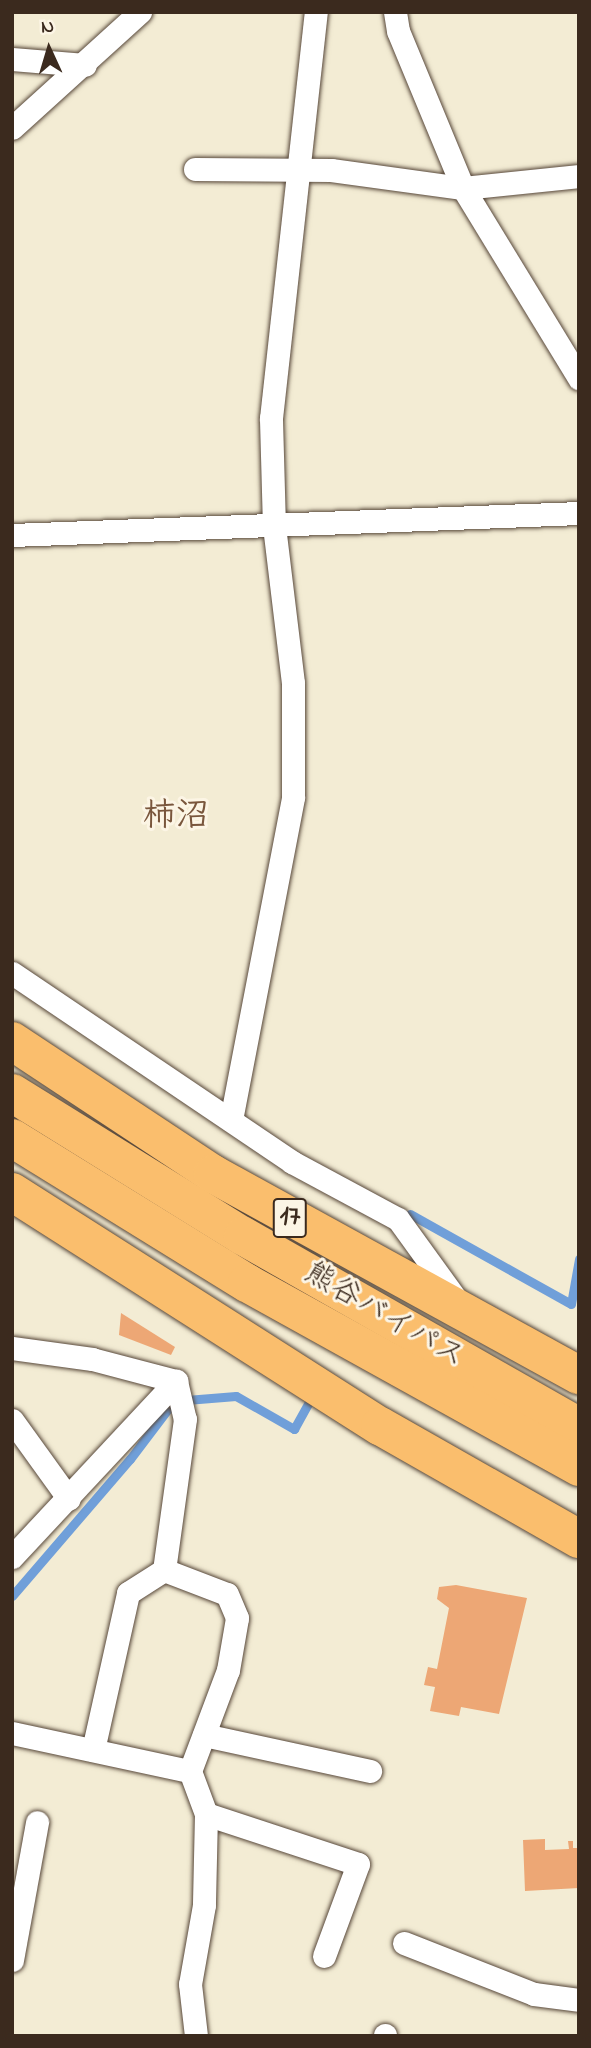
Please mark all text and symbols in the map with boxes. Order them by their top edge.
north arrow [14,14,84,84]
text: N [40,14,55,41]
district label: 柿沼 [143,798,209,838]
road number: 17 [272,1194,308,1242]
street label: 熊谷バイパス [297,1255,471,1377]

